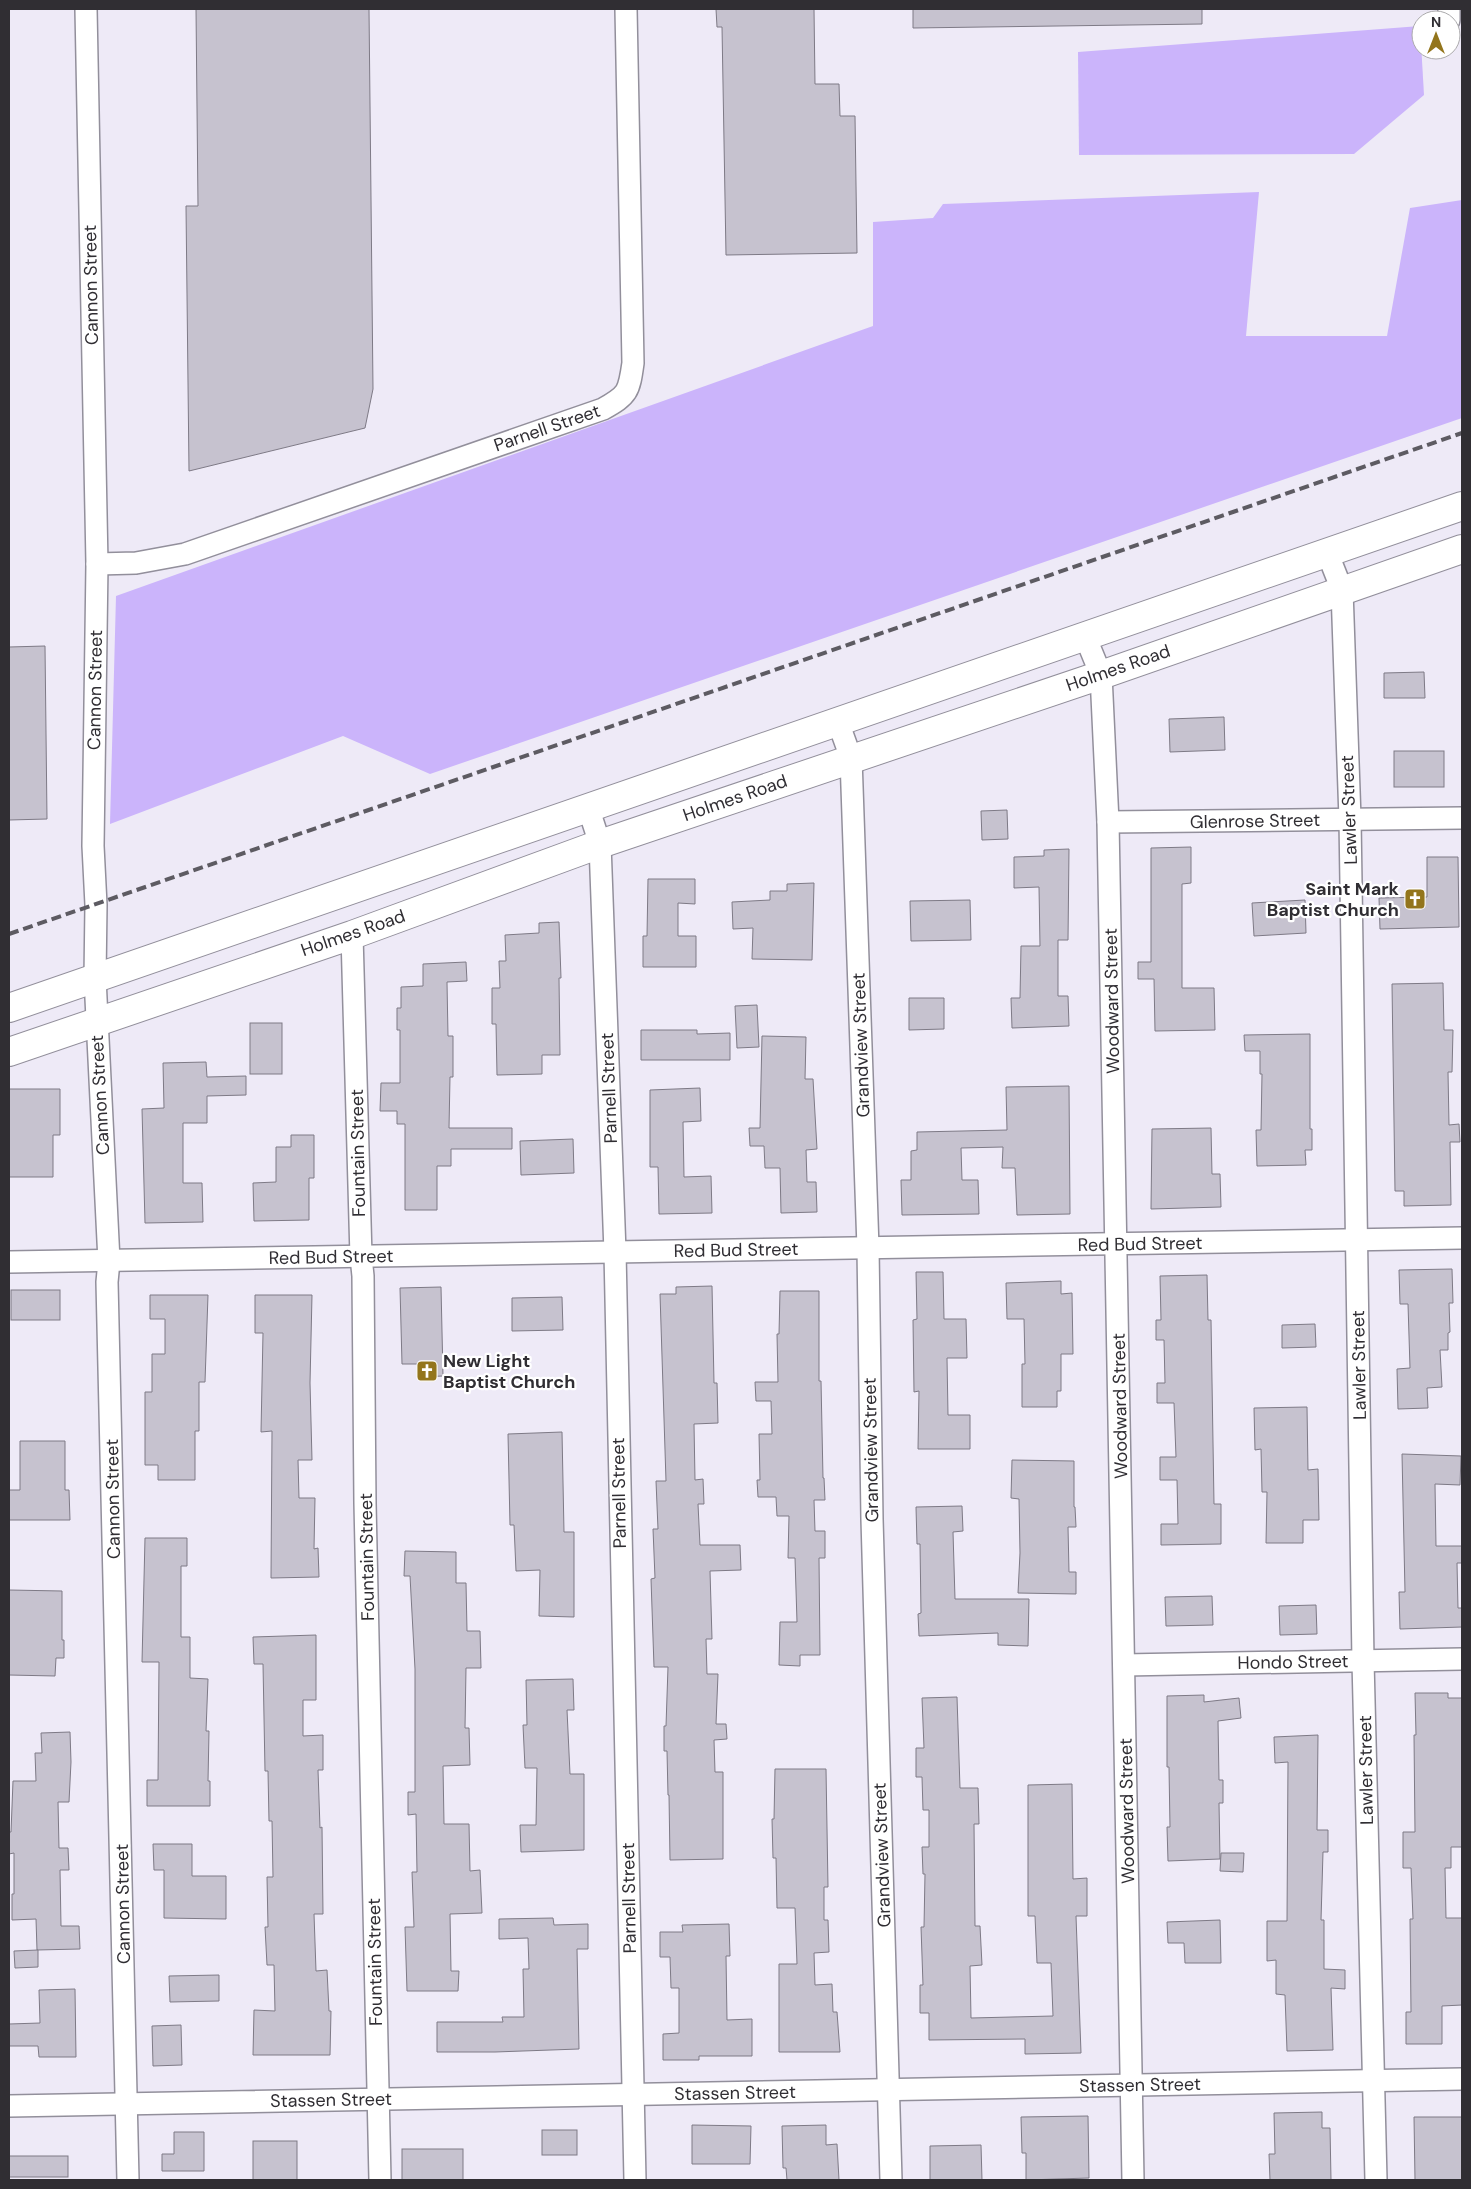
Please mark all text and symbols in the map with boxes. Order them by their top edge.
north arrow [1411,10,1461,60]
text: N [1431,13,1441,31]
street label: Cannon Street [78,225,104,345]
street label: Parnell Street [491,399,603,457]
street label: Cannon Street [82,630,108,750]
street label: Holmes Road [1063,639,1173,697]
street label: Lawler Street [1335,755,1363,865]
street label: Holmes Road [680,769,790,827]
street label: Glenrose Street [1190,808,1320,834]
place label: Saint Mark Baptist Church [1267,877,1400,922]
church icon: Saint Mark Baptist Church [1403,887,1427,911]
street label: Holmes Road [298,904,408,962]
street label: Woodward Street [1099,928,1125,1074]
street label: Grandview Street [846,972,876,1118]
street label: Parnell Street [595,1032,623,1144]
street label: Cannon Street [85,1034,115,1156]
street label: Fountain Street [345,1089,371,1217]
street label: Red Bud Street [1077,1231,1203,1257]
street label: Red Bud Street [673,1237,799,1263]
street label: Red Bud Street [268,1244,394,1270]
street label: Lawler Street [1346,1310,1372,1420]
street label: Woodward Street [1107,1333,1133,1479]
place label: New Light Baptist Church [443,1349,575,1394]
church icon: New Light Baptist Church [415,1359,439,1383]
street label: Grandview Street [858,1377,884,1523]
street label: Parnell Street [606,1437,632,1549]
street label: Cannon Street [100,1439,126,1559]
street label: Fountain Street [354,1493,380,1621]
street label: Hondo Street [1237,1649,1349,1675]
street label: Lawler Street [1353,1715,1379,1825]
street label: Woodward Street [1114,1738,1140,1884]
street label: Grandview Street [867,1782,897,1928]
street label: Parnell Street [616,1842,642,1954]
street label: Cannon Street [110,1844,136,1964]
street label: Fountain Street [362,1898,388,2026]
street label: Stassen Street [1079,2072,1201,2098]
street label: Stassen Street [674,2080,796,2106]
street label: Stassen Street [270,2087,392,2113]

